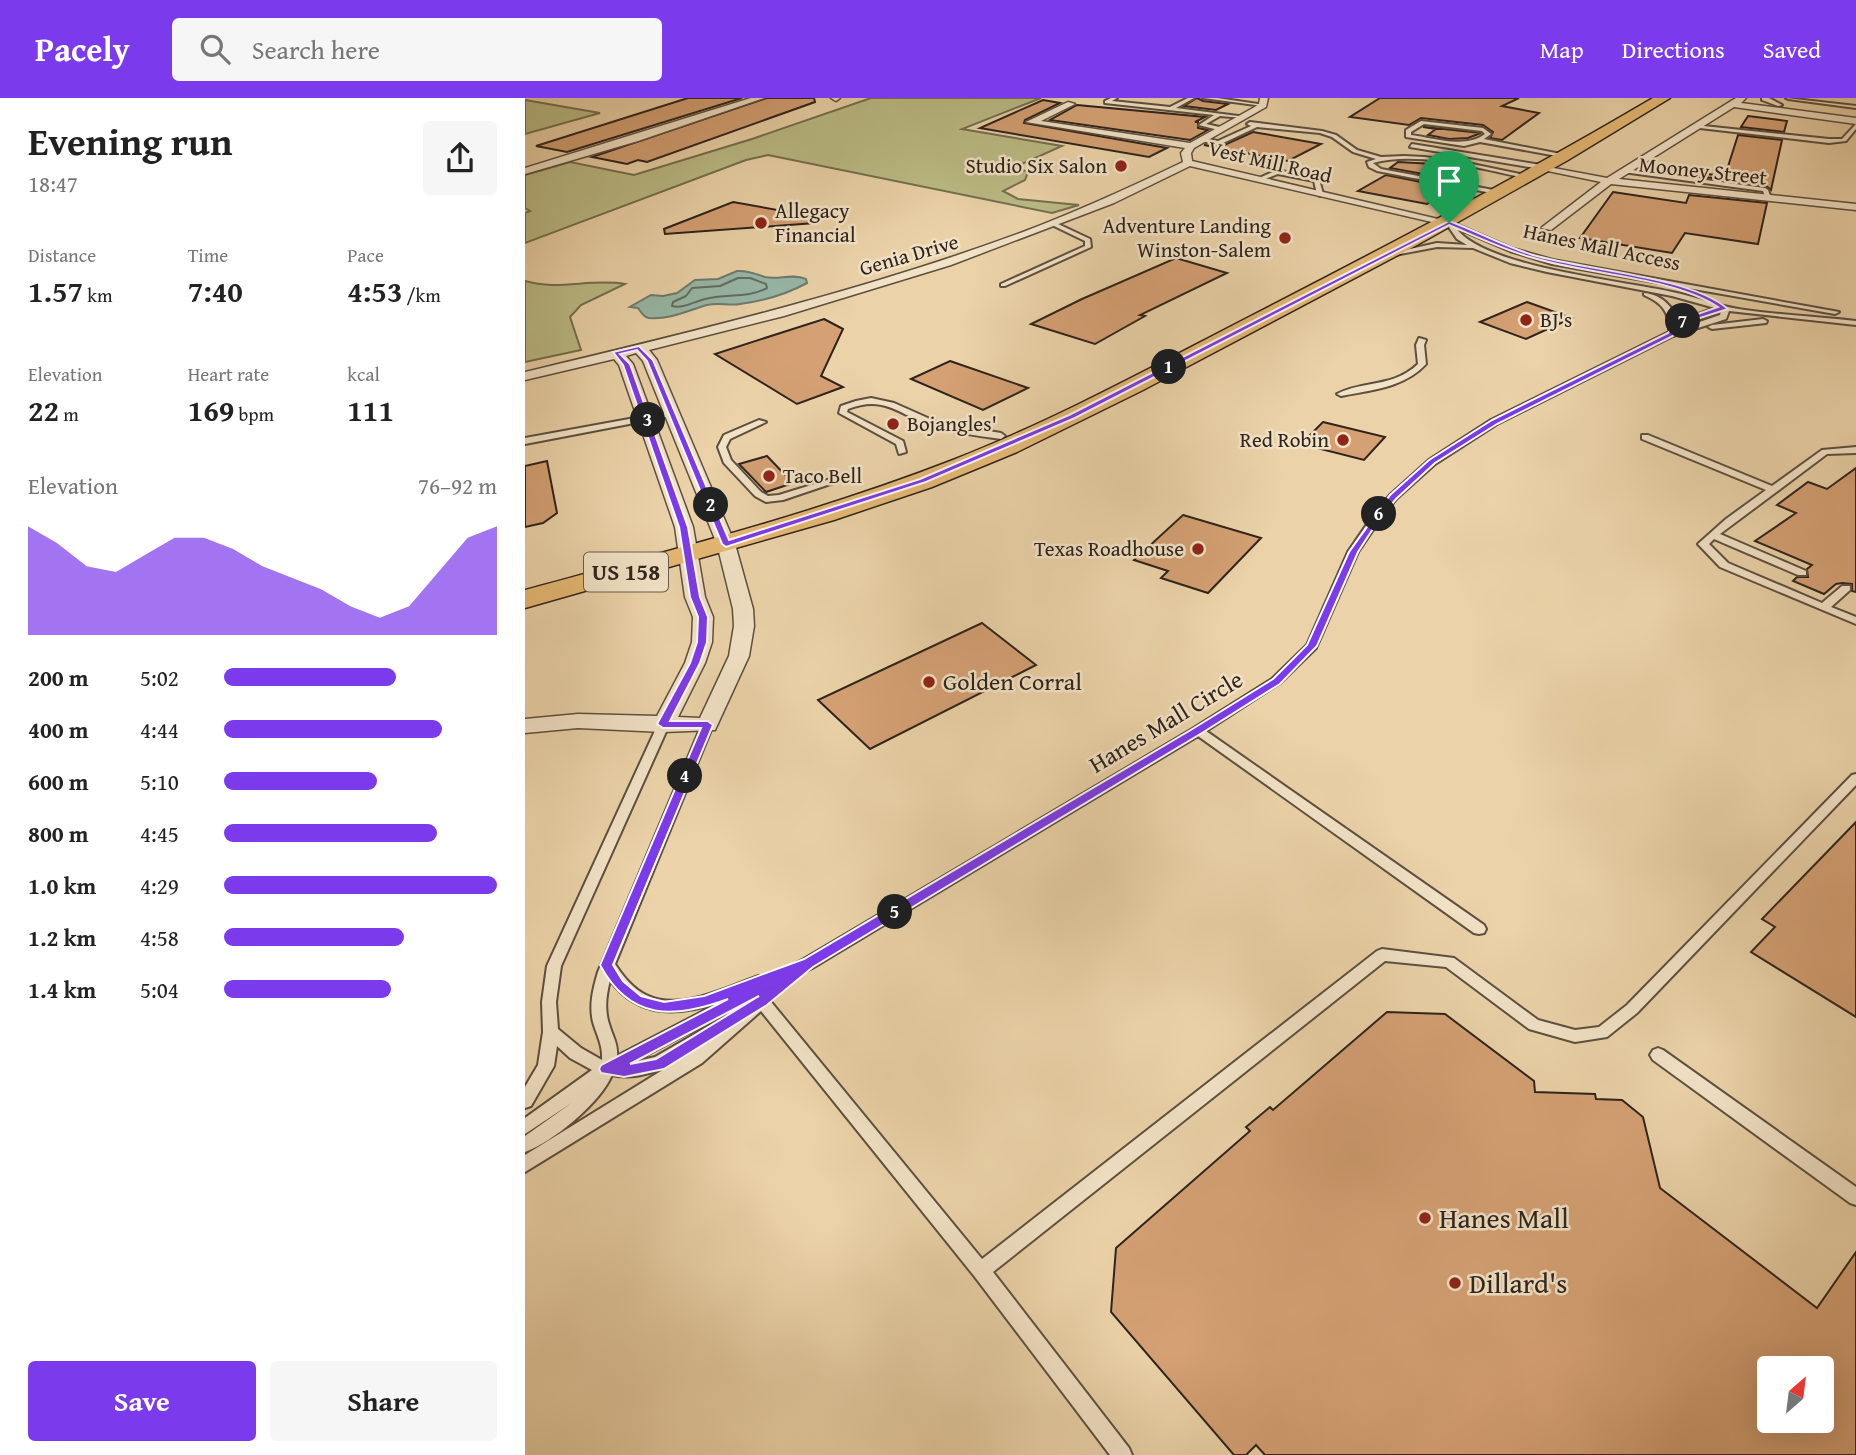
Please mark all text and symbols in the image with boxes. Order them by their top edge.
search box [172,18,662,81]
text: Pacely [35,25,130,73]
icon: search [196,30,234,68]
text: Search here [252,30,380,69]
text: Map [1540,32,1584,67]
text: Directions [1622,32,1725,67]
text: Saved [1763,32,1821,67]
text: Evening run [28,113,232,169]
button: share [423,121,497,195]
street label: Vest Mill Road [1205,132,1336,191]
street label: Mooney Street [1638,148,1769,193]
place label: Studio Six Salon [965,150,1107,181]
pin [1419,151,1479,223]
marker: Studio Six Salon [1113,158,1129,174]
icon: arrive [1430,162,1468,200]
text: 18:47 [28,167,78,200]
place label: Allegacy Financial [775,195,856,250]
place label: Adventure Landing Winston-Salem [1103,210,1272,265]
marker: Allegacy Financial [753,215,769,231]
street label: Hanes Mall Access [1521,215,1684,278]
street label: Genia Drive [856,226,962,283]
marker: Adventure Landing Winston-Salem [1277,230,1293,246]
text: Distance [28,241,96,269]
text: Time [188,241,228,269]
text: Pace [347,241,384,269]
text: 1.57 [28,269,83,313]
text: 7:40 [188,269,243,313]
text: 4:53 [347,269,402,313]
text: km [83,281,112,309]
text: /km [402,281,441,309]
place label: BJ's [1540,304,1572,335]
pin: 7 [1665,304,1701,339]
text: 7 [1678,306,1687,334]
marker: BJ's [1518,312,1534,328]
pin: 1 [1151,350,1187,384]
text: 1 [1164,352,1173,380]
text: Elevation [28,360,102,388]
text: Heart rate [188,360,269,388]
text: kcal [347,360,380,388]
text: 22 [28,388,59,432]
text: 169 [188,388,234,432]
text: 111 [347,388,394,432]
text: m [59,400,79,428]
text: bpm [234,400,274,428]
pin: 3 [631,402,665,438]
text: 3 [643,405,652,433]
place label: Bojangles' [907,408,997,439]
marker: Bojangles' [885,416,901,432]
place label: Red Robin [1240,424,1329,455]
marker: Red Robin [1335,432,1351,448]
place label: Taco Bell [783,460,862,491]
marker: Taco Bell [761,468,777,484]
text: Elevation [28,469,118,502]
text: 76–92 m [418,469,497,502]
pin: 2 [693,488,729,522]
text: 2 [706,490,715,518]
pin: 6 [1361,496,1397,532]
text: 6 [1374,499,1383,527]
place label: Texas Roadhouse [1034,533,1184,564]
marker: Texas Roadhouse [1190,541,1206,557]
road number: US 158 [584,552,668,592]
text: 200 m [28,661,89,694]
text: 5:02 [140,661,179,694]
street label: Hanes Mall Circle [1082,662,1249,781]
place label: Golden Corral [943,664,1082,699]
marker: Golden Corral [921,674,937,690]
text: 400 m [28,713,89,746]
text: 4:44 [140,713,179,746]
pin: 4 [667,758,703,794]
text: 4 [680,761,689,789]
text: 600 m [28,765,89,798]
text: 5:10 [140,765,179,798]
text: 800 m [28,817,89,850]
text: 4:45 [140,817,179,850]
text: 1.0 km [28,869,96,902]
text: 4:29 [140,869,179,902]
pin: 5 [877,894,913,930]
text: 5 [890,897,899,925]
text: 1.2 km [28,921,96,954]
text: 4:58 [140,921,179,954]
text: 1.4 km [28,973,96,1006]
text: 5:04 [140,973,179,1006]
place label: Hanes Mall [1439,1197,1569,1238]
marker: Hanes Mall [1417,1210,1433,1226]
place label: Dillard's [1469,1262,1567,1303]
marker: Dillard's [1447,1275,1463,1291]
north arrow [1757,1356,1834,1433]
map controls [1757,1356,1834,1433]
button: Save [28,1361,256,1441]
button: Share [270,1361,497,1441]

